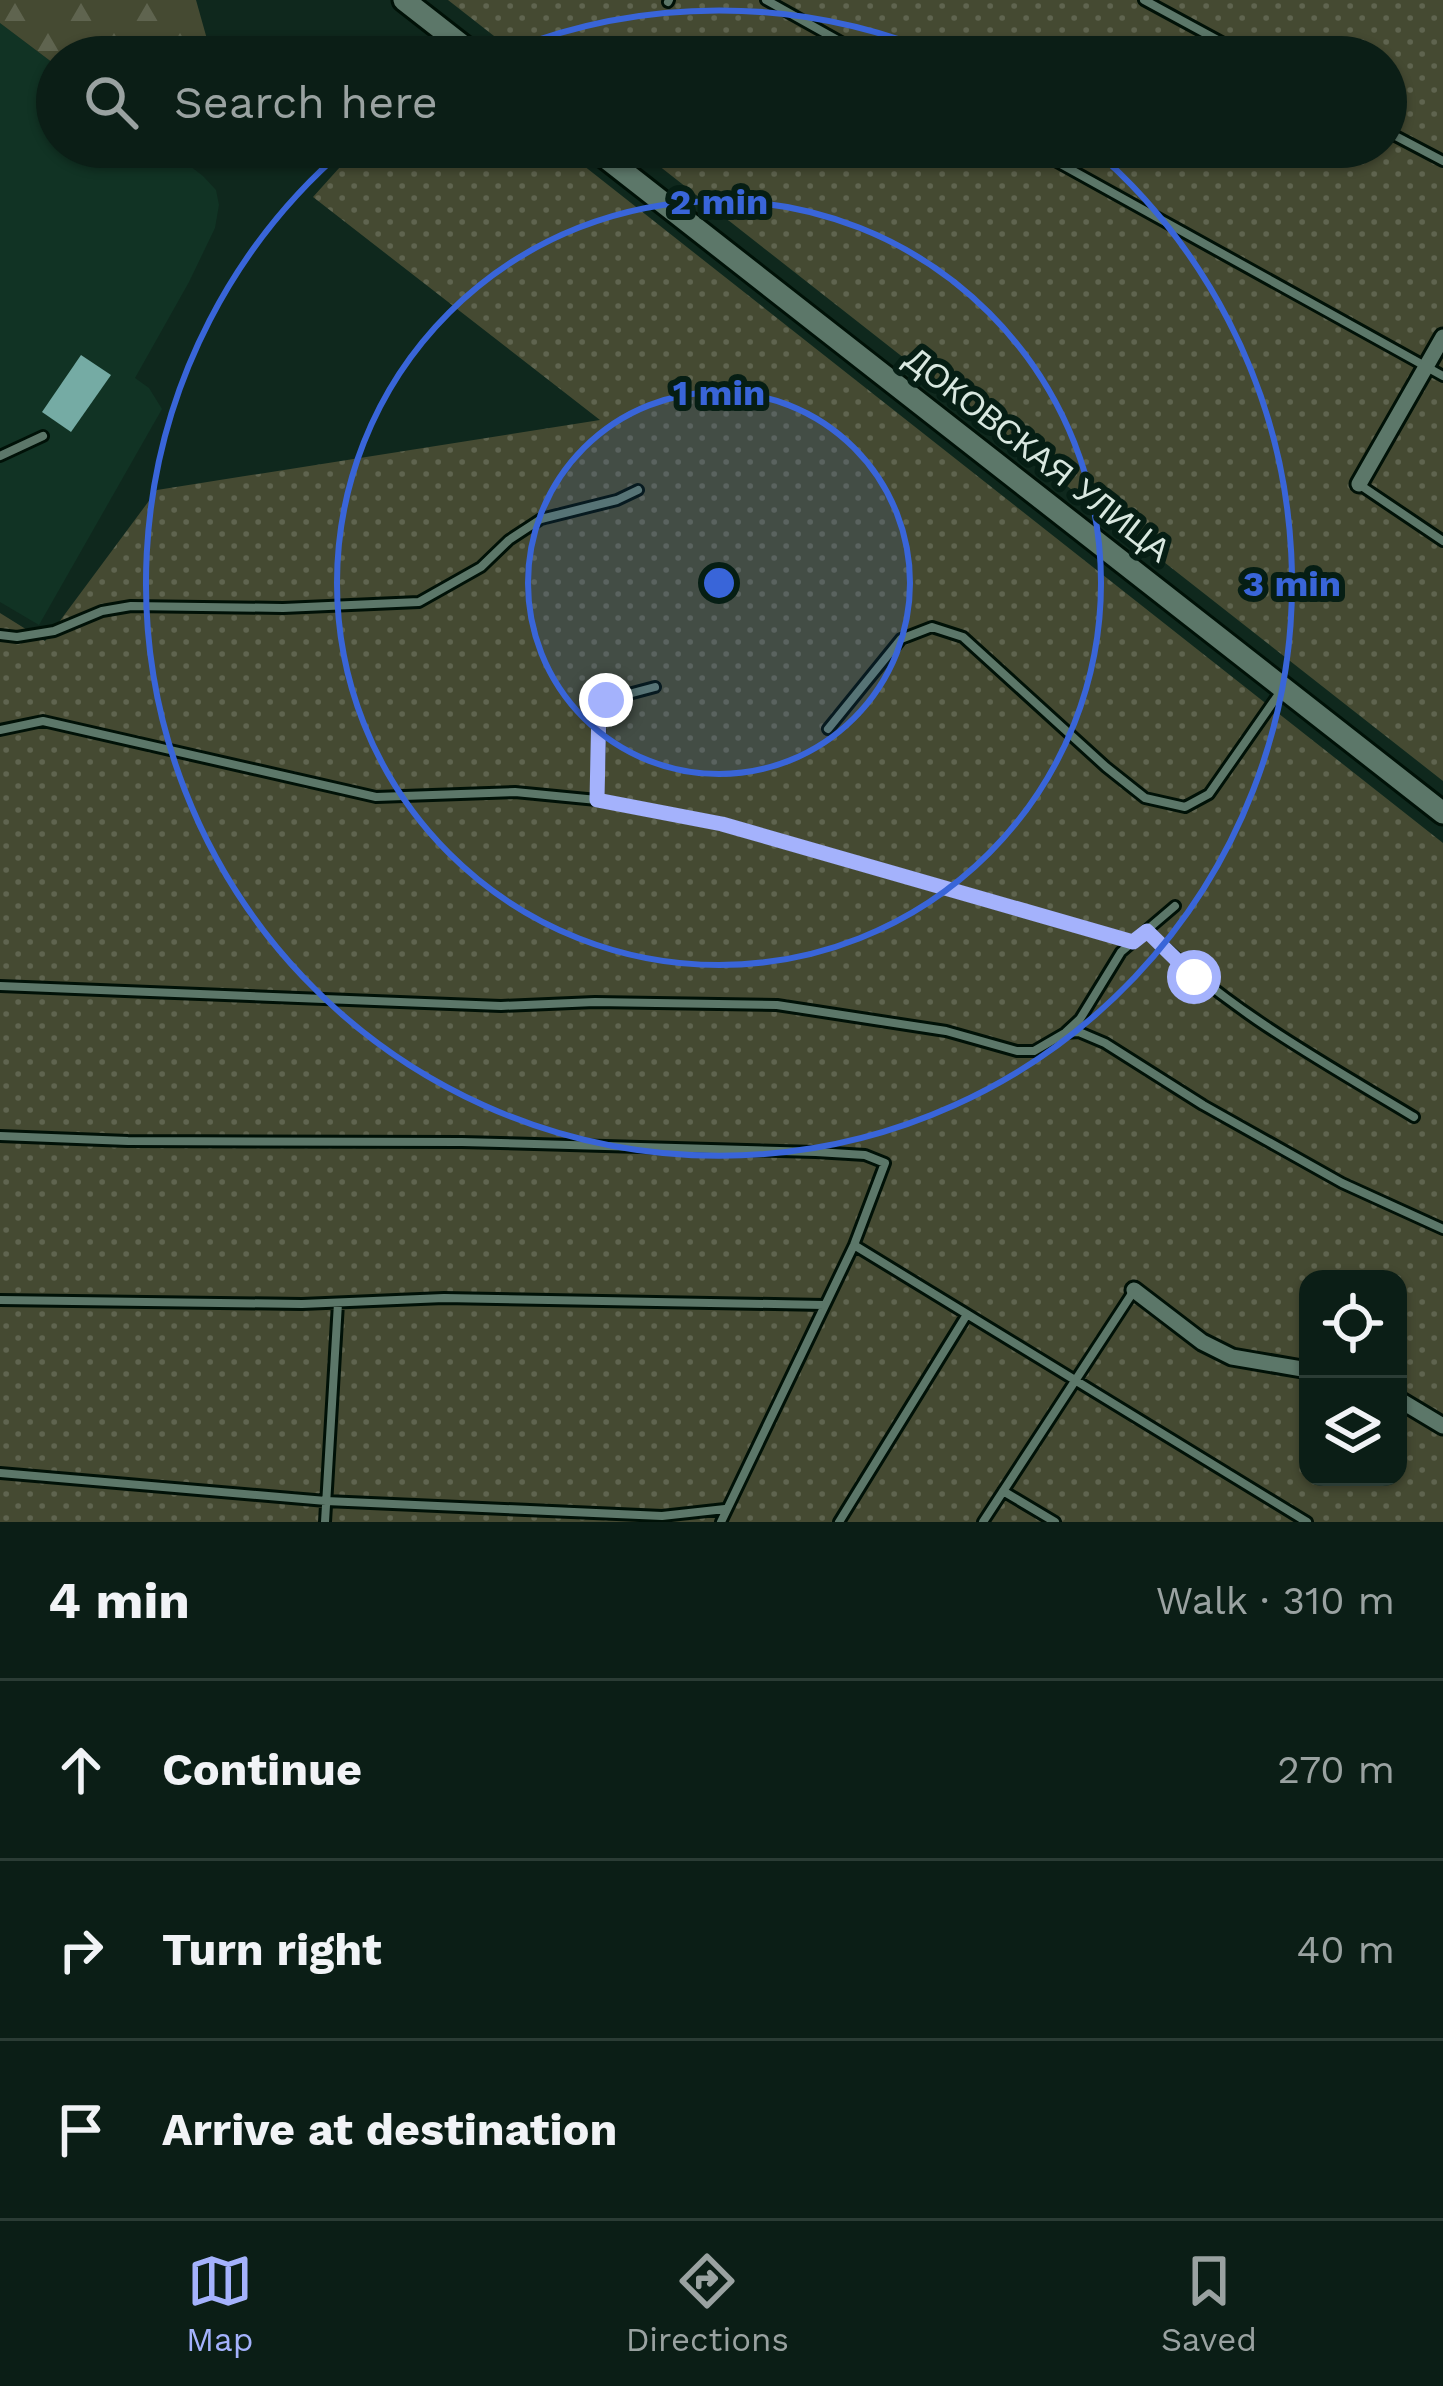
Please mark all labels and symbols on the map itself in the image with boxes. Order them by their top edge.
text: 2 min [670,181,768,223]
street label: ДОКОВСКАЯ УЛИЦА [898,339,1178,570]
text: 1 min [673,372,765,414]
centre of rings [698,562,740,604]
text: 3 min [1243,563,1341,605]
route end [579,673,633,727]
route start [1167,950,1221,1004]

